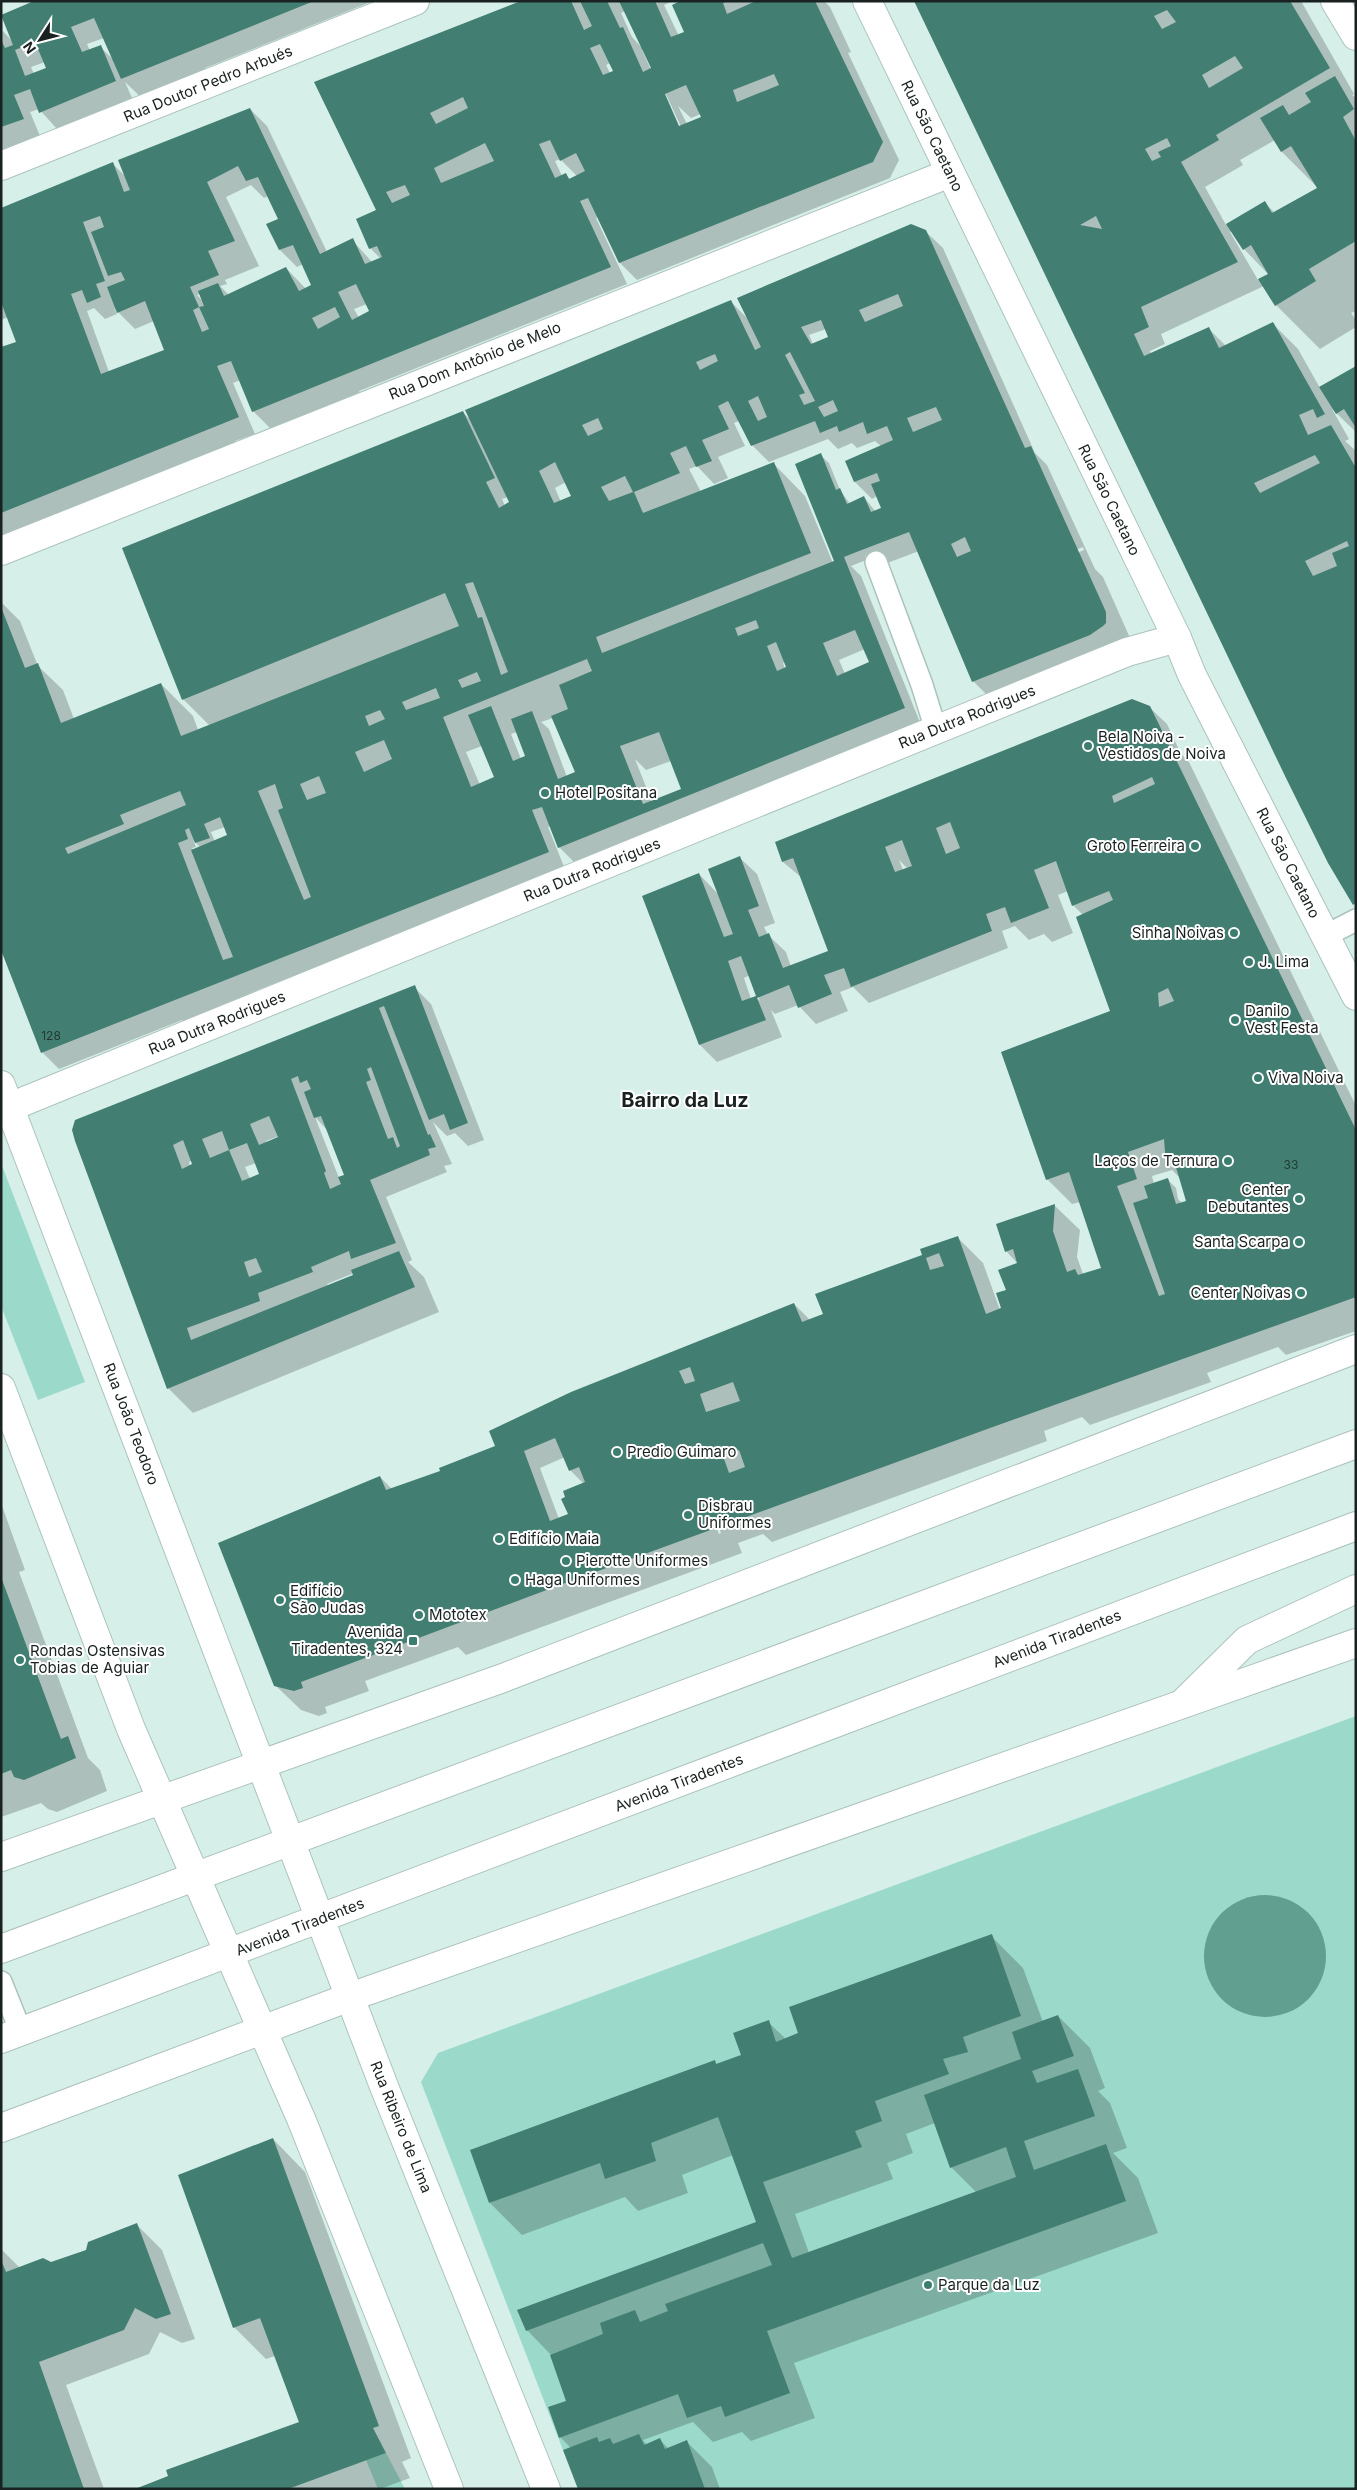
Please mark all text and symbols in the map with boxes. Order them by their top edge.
north arrow [15,15,65,65]
text: N [19,39,39,57]
street label: Rua Doutor Pedro Arbués [121,41,295,126]
street label: Rua São Caetano [897,77,968,195]
street label: Rua Dom Antônio de Melo [386,317,564,404]
street label: Rua São Caetano [1074,441,1145,559]
street label: Rua Dutra Rodrigues [896,680,1038,753]
place label: Bela Noiva - Vestidos de Noiva [1098,727,1226,763]
marker: Bela Noiva - Vestidos de Noiva [1082,740,1094,752]
place label: Hotel Positana [555,783,657,802]
marker: Hotel Positana [539,787,551,799]
street label: Rua São Caetano [1252,804,1325,921]
street label: Rua Dutra Rodrigues [521,833,663,906]
place label: Groto Ferreira [1087,836,1185,855]
marker: Groto Ferreira [1189,840,1201,852]
place label: Sinha Noivas [1132,923,1224,942]
marker: Sinha Noivas [1228,927,1240,939]
place label: J. Lima [1259,952,1309,971]
marker: J. Lima [1243,956,1255,968]
street label: Rua Dutra Rodrigues [146,986,288,1059]
place label: Danilo Vest Festa [1245,1001,1319,1037]
marker: Danilo Vest Festa [1229,1014,1241,1026]
house number: 128 [41,1028,61,1043]
place label: Viva Noiva [1268,1068,1344,1087]
marker: Viva Noiva [1252,1072,1264,1084]
district label: Bairro da Luz [621,1088,749,1112]
place label: Laços de Ternura [1094,1151,1218,1170]
marker: Laços de Ternura [1222,1155,1234,1167]
house number: 33 [1284,1157,1298,1172]
place label: Center Debutantes [1208,1180,1289,1216]
marker: Center Debutantes [1293,1193,1305,1205]
place label: Santa Scarpa [1194,1232,1289,1251]
marker: Santa Scarpa [1293,1236,1305,1248]
place label: Center Noivas [1190,1283,1291,1302]
marker: Center Noivas [1295,1287,1307,1299]
street label: Rua João Teodoro [99,1360,164,1488]
place label: Predio Guimaro [627,1442,736,1461]
marker: Predio Guimaro [611,1446,623,1458]
place label: Disbrau Uniformes [698,1496,772,1532]
marker: Disbrau Uniformes [682,1509,694,1521]
place label: Edifício Maia [509,1529,599,1548]
marker: Edifício Maia [493,1533,505,1545]
place label: Pierotte Uniformes [576,1551,708,1570]
marker: Pierotte Uniformes [560,1555,572,1567]
place label: Haga Uniformes [525,1570,640,1589]
marker: Haga Uniformes [509,1574,521,1586]
place label: Edifício São Judas [290,1581,364,1617]
marker: Edifício São Judas [274,1594,286,1606]
place label: Mototex [429,1605,487,1624]
street label: Avenida Tiradentes [990,1605,1124,1672]
marker: Mototex [413,1609,425,1621]
place label: Avenida Tiradentes, 324 [291,1622,403,1658]
marker: Avenida Tiradentes, 324 [407,1635,419,1647]
place label: Rondas Ostensivas Tobias de Aguiar [30,1641,165,1677]
marker: Rondas Ostensivas Tobias de Aguiar [14,1654,26,1666]
street label: Avenida Tiradentes [612,1749,746,1816]
street label: Avenida Tiradentes [233,1893,367,1960]
street label: Rua Ribeiro de Lima [366,2058,437,2195]
place label: Parque da Luz [938,2275,1040,2294]
marker: Parque da Luz [922,2279,934,2291]

